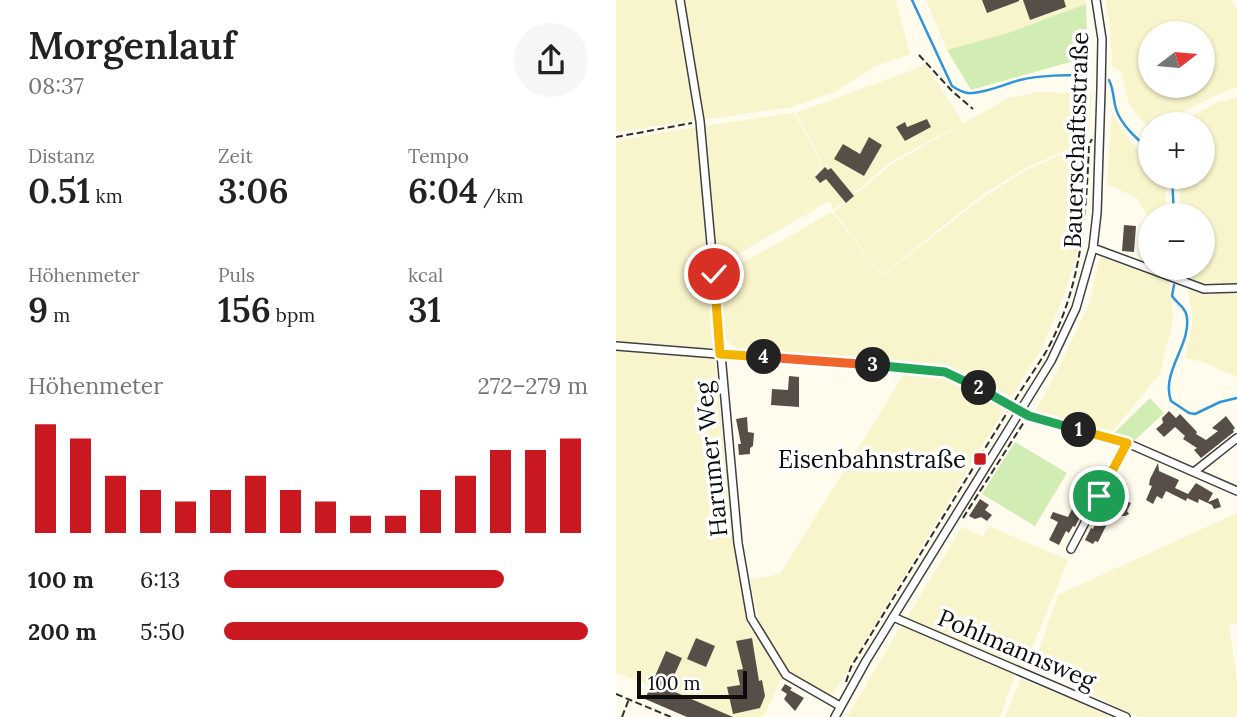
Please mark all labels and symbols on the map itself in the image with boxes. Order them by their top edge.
north arrow [1138,21,1214,98]
street label: Bauerschaftsstraße [1057,31,1095,249]
pin [684,244,744,304]
pin: 4 [746,340,782,374]
pin: 3 [856,348,890,382]
pin: 2 [962,370,996,406]
street label: Harumer Weg [687,379,735,538]
pin: 1 [1062,412,1096,448]
place label: Eisenbahnstraße [778,444,966,475]
marker: Eisenbahnstraße [972,451,988,467]
pin [1069,466,1129,526]
street label: Pohlmannsweg [933,602,1101,696]
scale bar [637,668,747,700]

